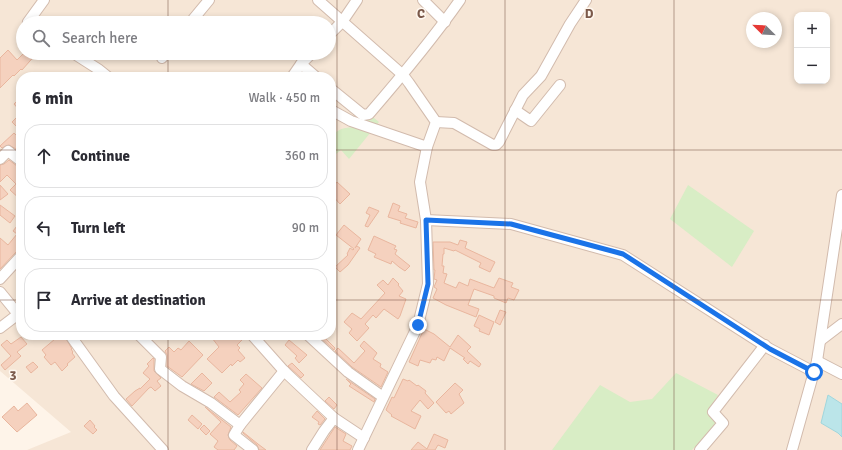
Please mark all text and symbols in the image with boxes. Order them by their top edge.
text: C [417,6,425,22]
text: D [585,6,594,22]
north arrow [746,12,782,48]
map controls [794,12,830,84]
button: + [794,12,830,48]
search box [16,16,336,60]
icon: search [30,27,52,49]
text: Search here [62,29,138,47]
button: − [794,48,830,84]
text: 6 min [32,88,73,109]
text: Walk · 450 m [249,90,320,106]
icon: ahead [33,145,55,167]
text: Continue [71,147,130,165]
text: 360 m [285,148,319,164]
icon: left [33,217,55,239]
text: Turn left [71,219,125,237]
text: 90 m [292,220,319,236]
icon: arrive [33,289,55,311]
text: Arrive at destination [71,291,206,309]
route end [409,316,427,334]
route start [805,363,823,381]
text: 3 [9,368,17,384]

